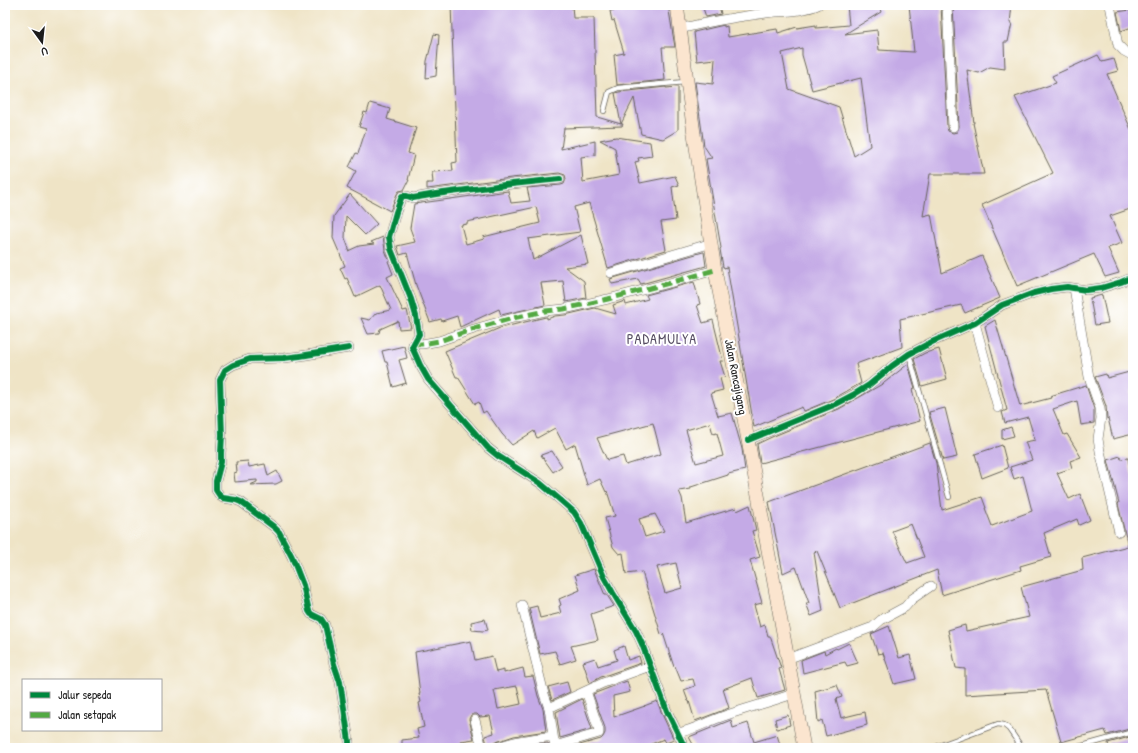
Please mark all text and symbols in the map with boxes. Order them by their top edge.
north arrow [22,22,62,62]
text: U [40,44,49,59]
district label: PADAMULYA [627,329,697,348]
street label: Jalan Rancajigang [721,338,752,416]
legend [22,679,162,731]
text: Jalur sepeda [58,686,112,703]
text: Jalan setapak [58,706,116,723]

